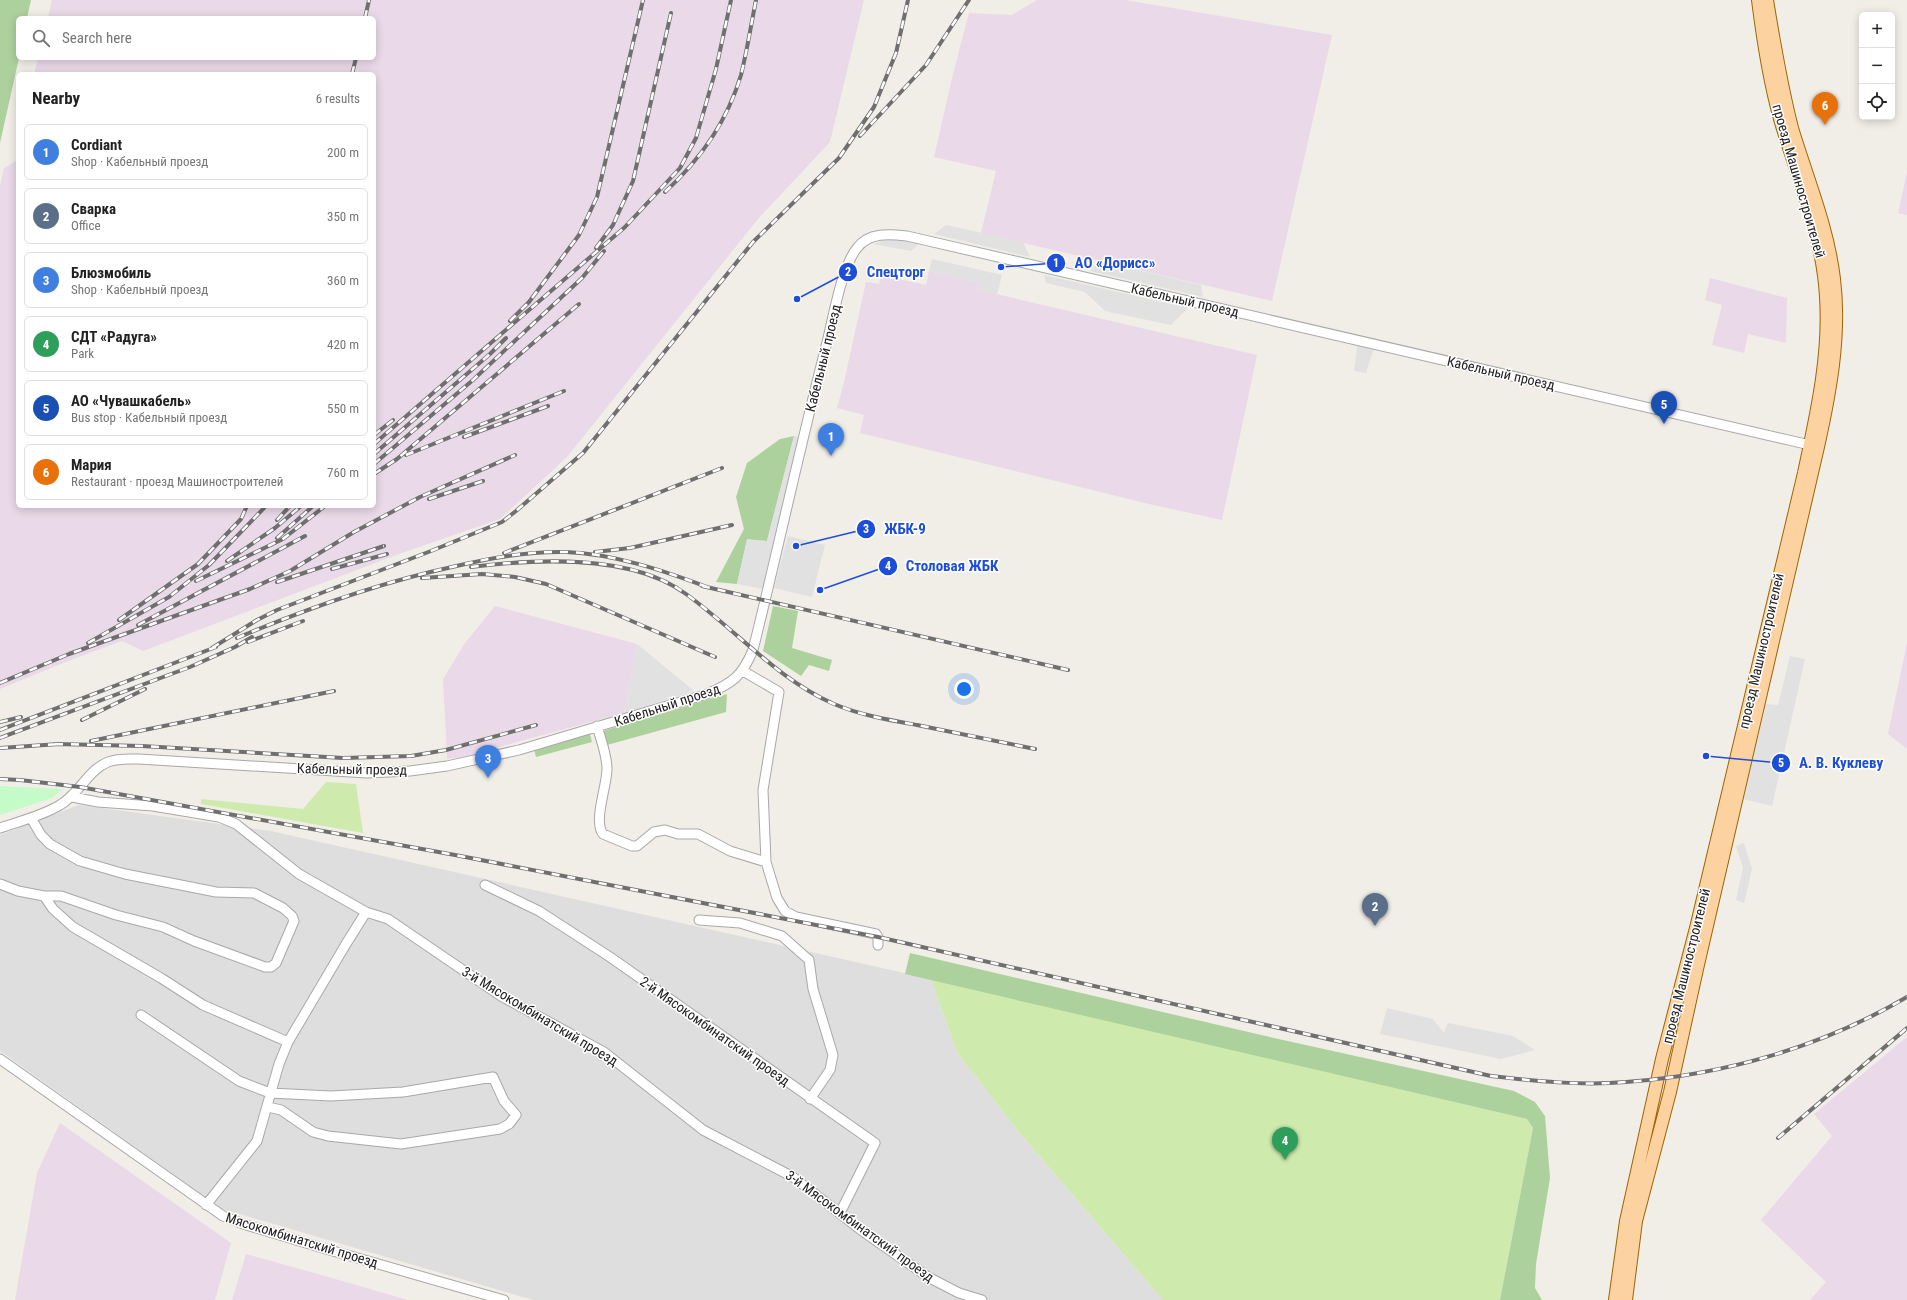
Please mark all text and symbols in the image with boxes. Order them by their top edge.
map controls [1859,12,1895,120]
button: + [1859,12,1895,48]
search box [16,16,376,60]
icon: search [30,27,52,49]
text: Search here [62,29,132,47]
button: − [1859,48,1895,84]
button: locate [1859,84,1895,120]
text: Nearby [32,88,80,108]
text: 6 results [316,91,360,106]
pin: 6 [1812,92,1838,125]
street label: проезд Машиностроителей [1769,102,1829,260]
text: Cordiant [71,136,122,154]
text: 1 [43,145,49,160]
text: 200 m [327,145,359,160]
text: Shop · Кабельный проезд [71,154,208,169]
text: Сварка [71,200,116,218]
text: 2 [43,209,49,224]
text: 350 m [327,209,359,224]
text: Office [71,218,101,233]
callout: АО «Дорисс» [1046,250,1163,277]
text: АО «Дорисс» [1075,254,1156,272]
text: 1 [1053,256,1059,270]
callout: Спецторг [838,259,933,286]
text: Спецторг [867,263,926,281]
text: Блюзмобиль [71,264,151,282]
text: 2 [845,265,851,279]
text: 3 [43,273,49,288]
text: 360 m [327,273,359,288]
street label: Кабельный проезд [1130,280,1241,320]
text: Shop · Кабельный проезд [71,282,208,297]
street label: Кабельный проезд [802,302,844,413]
text: СДТ «Радуга» [71,328,157,346]
text: 4 [43,337,49,352]
text: 420 m [327,337,359,352]
text: Park [71,346,94,361]
street label: Кабельный проезд [1446,353,1557,393]
pin: 5 [1651,391,1677,424]
text: АО «Чувашкабель» [71,392,191,410]
text: 5 [43,401,49,416]
text: 550 m [327,401,359,416]
text: Bus stop · Кабельный проезд [71,410,227,425]
pin: 1 [818,423,844,456]
text: Мария [71,456,112,474]
text: 6 [43,465,49,480]
text: 760 m [327,465,359,480]
text: Restaurant · проезд Машиностроителей [71,474,283,489]
callout: ЖБК-9 [856,515,933,542]
text: ЖБК-9 [884,520,926,538]
text: 3 [863,522,869,536]
callout: Столовая ЖБК [878,552,1006,579]
text: Столовая ЖБК [906,557,999,575]
text: 4 [885,559,891,573]
street label: проезд Машиностроителей [1735,572,1787,730]
your location [954,679,974,699]
street label: Кабельный проезд [612,680,722,730]
pin: 3 [475,745,501,778]
callout: А. В. Куклеву [1771,750,1891,777]
text: А. В. Куклеву [1799,754,1883,772]
text: 5 [1778,756,1784,770]
street label: Кабельный проезд [297,760,408,778]
street label: проезд Машиностроителей [1659,887,1713,1045]
pin: 2 [1362,893,1388,926]
street label: 3-й Мясокомбинатский проезд [459,963,621,1069]
street label: 2-й Мясокомбинатский проезд [637,973,793,1089]
pin: 4 [1272,1127,1298,1160]
street label: 3-й Мясокомбинатский проезд [783,1167,938,1285]
street label: Мясокомбинатский проезд [224,1209,381,1271]

